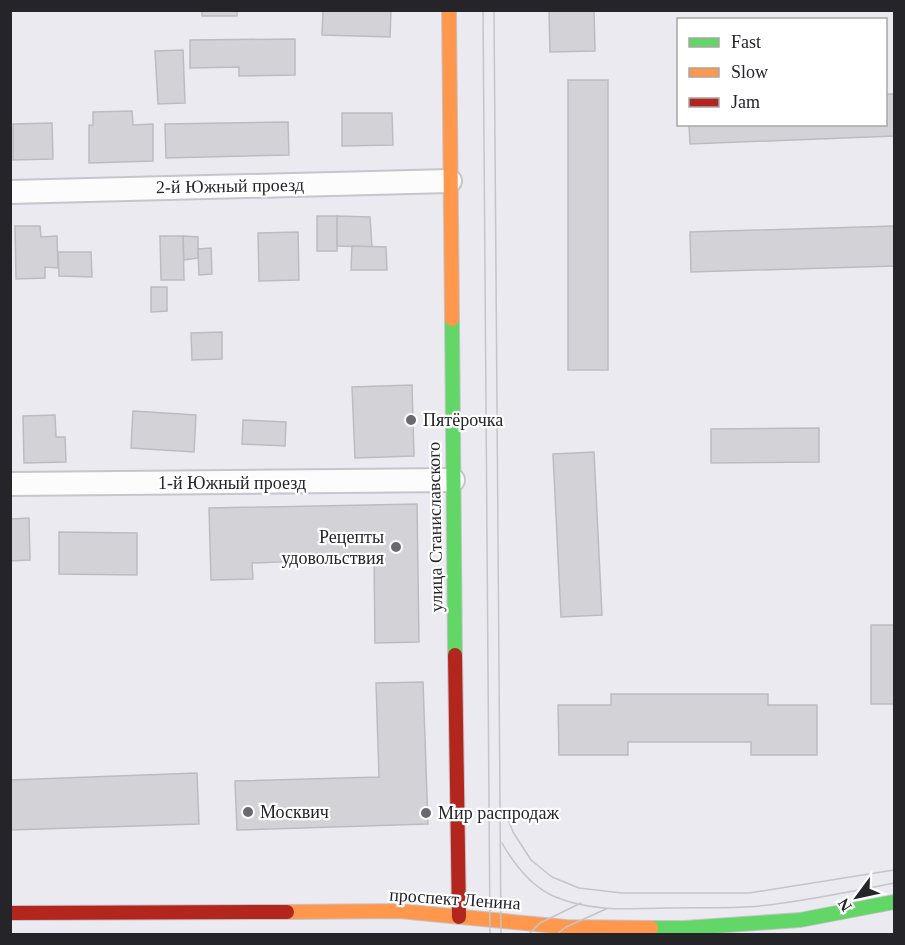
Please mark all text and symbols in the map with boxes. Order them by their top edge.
legend [677,18,887,126]
text: Fast [731,32,761,52]
text: Slow [731,62,768,82]
text: Jam [731,92,760,112]
street label: 2-й Южный проезд [156,175,304,197]
place label: Пятёрочка [423,410,503,430]
marker: Пятёрочка [404,413,418,427]
street label: улица Станиславского [424,442,446,612]
street label: 1-й Южный проезд [158,473,306,493]
place label: Рецепты удовольствия [281,527,384,568]
marker: Рецепты удовольствия [389,540,403,554]
place label: Москвич [260,802,329,822]
place label: Мир распродаж [438,803,559,823]
marker: Москвич [241,805,255,819]
marker: Мир распродаж [419,806,433,820]
north arrow [827,867,887,927]
street label: проспект Ленина [389,884,521,914]
text: N [834,895,855,914]

